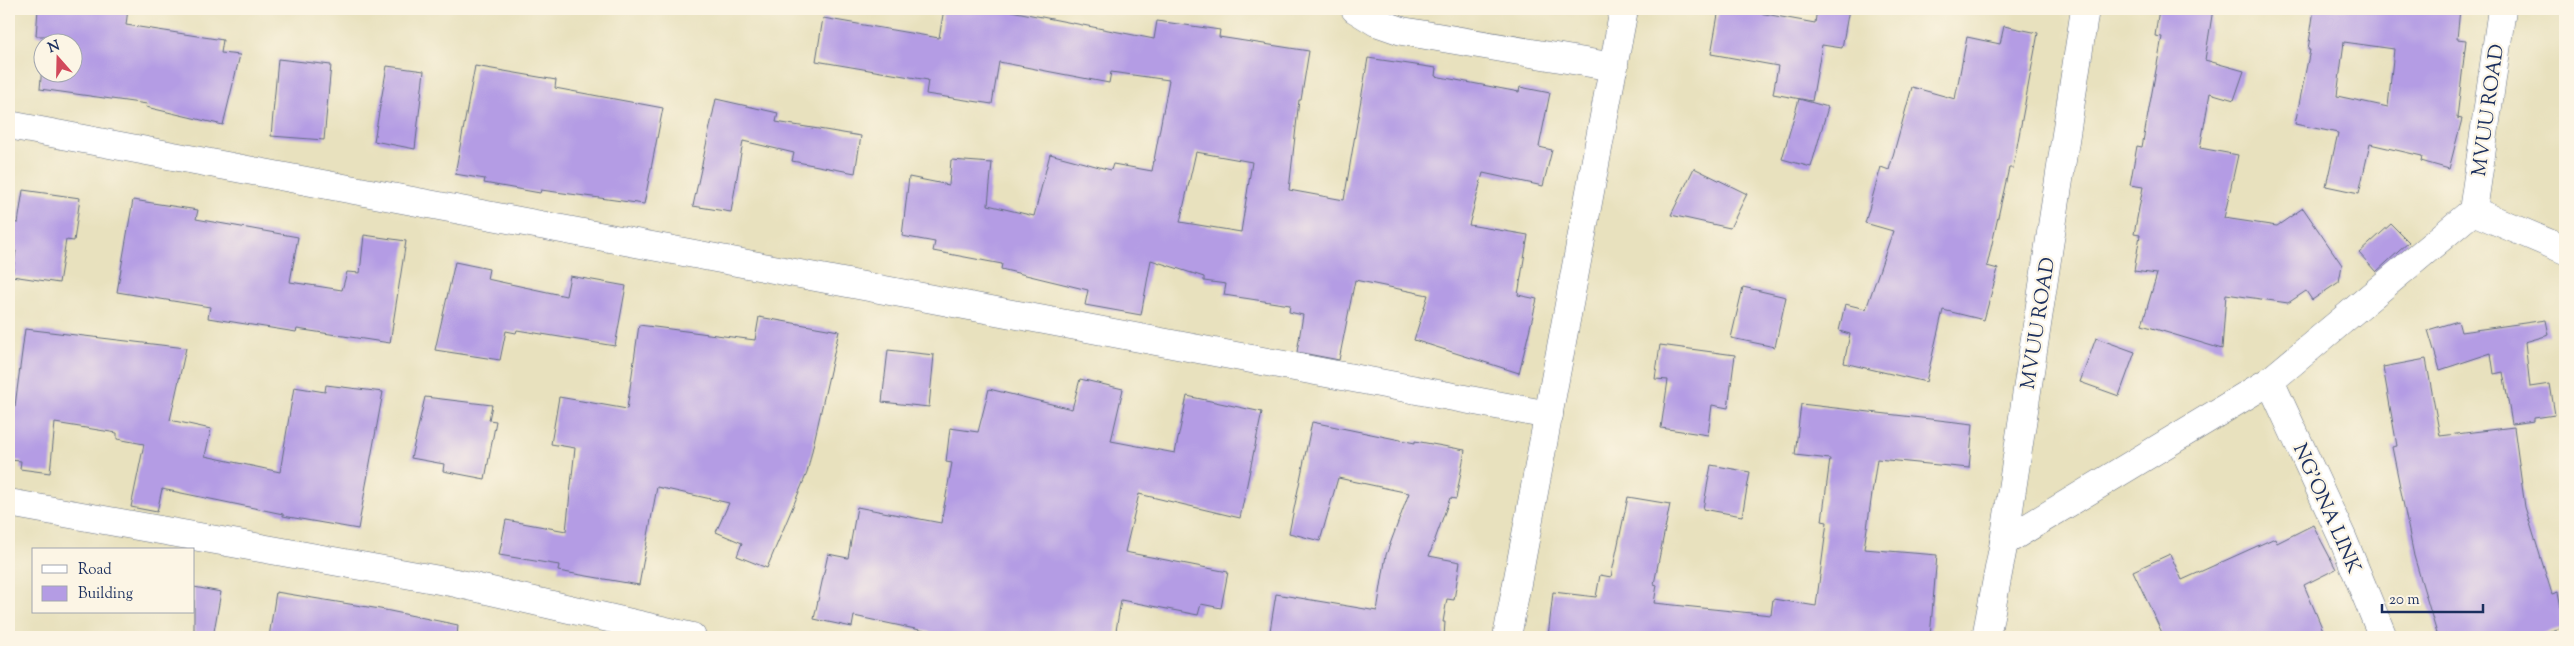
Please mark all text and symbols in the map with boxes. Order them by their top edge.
north arrow [32,32,82,82]
text: N [46,36,63,59]
street label: MVUU ROAD [2466,42,2513,178]
street label: MVUU ROAD [2015,255,2064,392]
street label: NG'ONA LINK [2284,439,2368,579]
legend [32,548,195,614]
text: Road [78,560,112,581]
scale bar [2382,581,2483,613]
text: Building [78,584,133,605]
text: 20 m [2389,590,2420,611]

